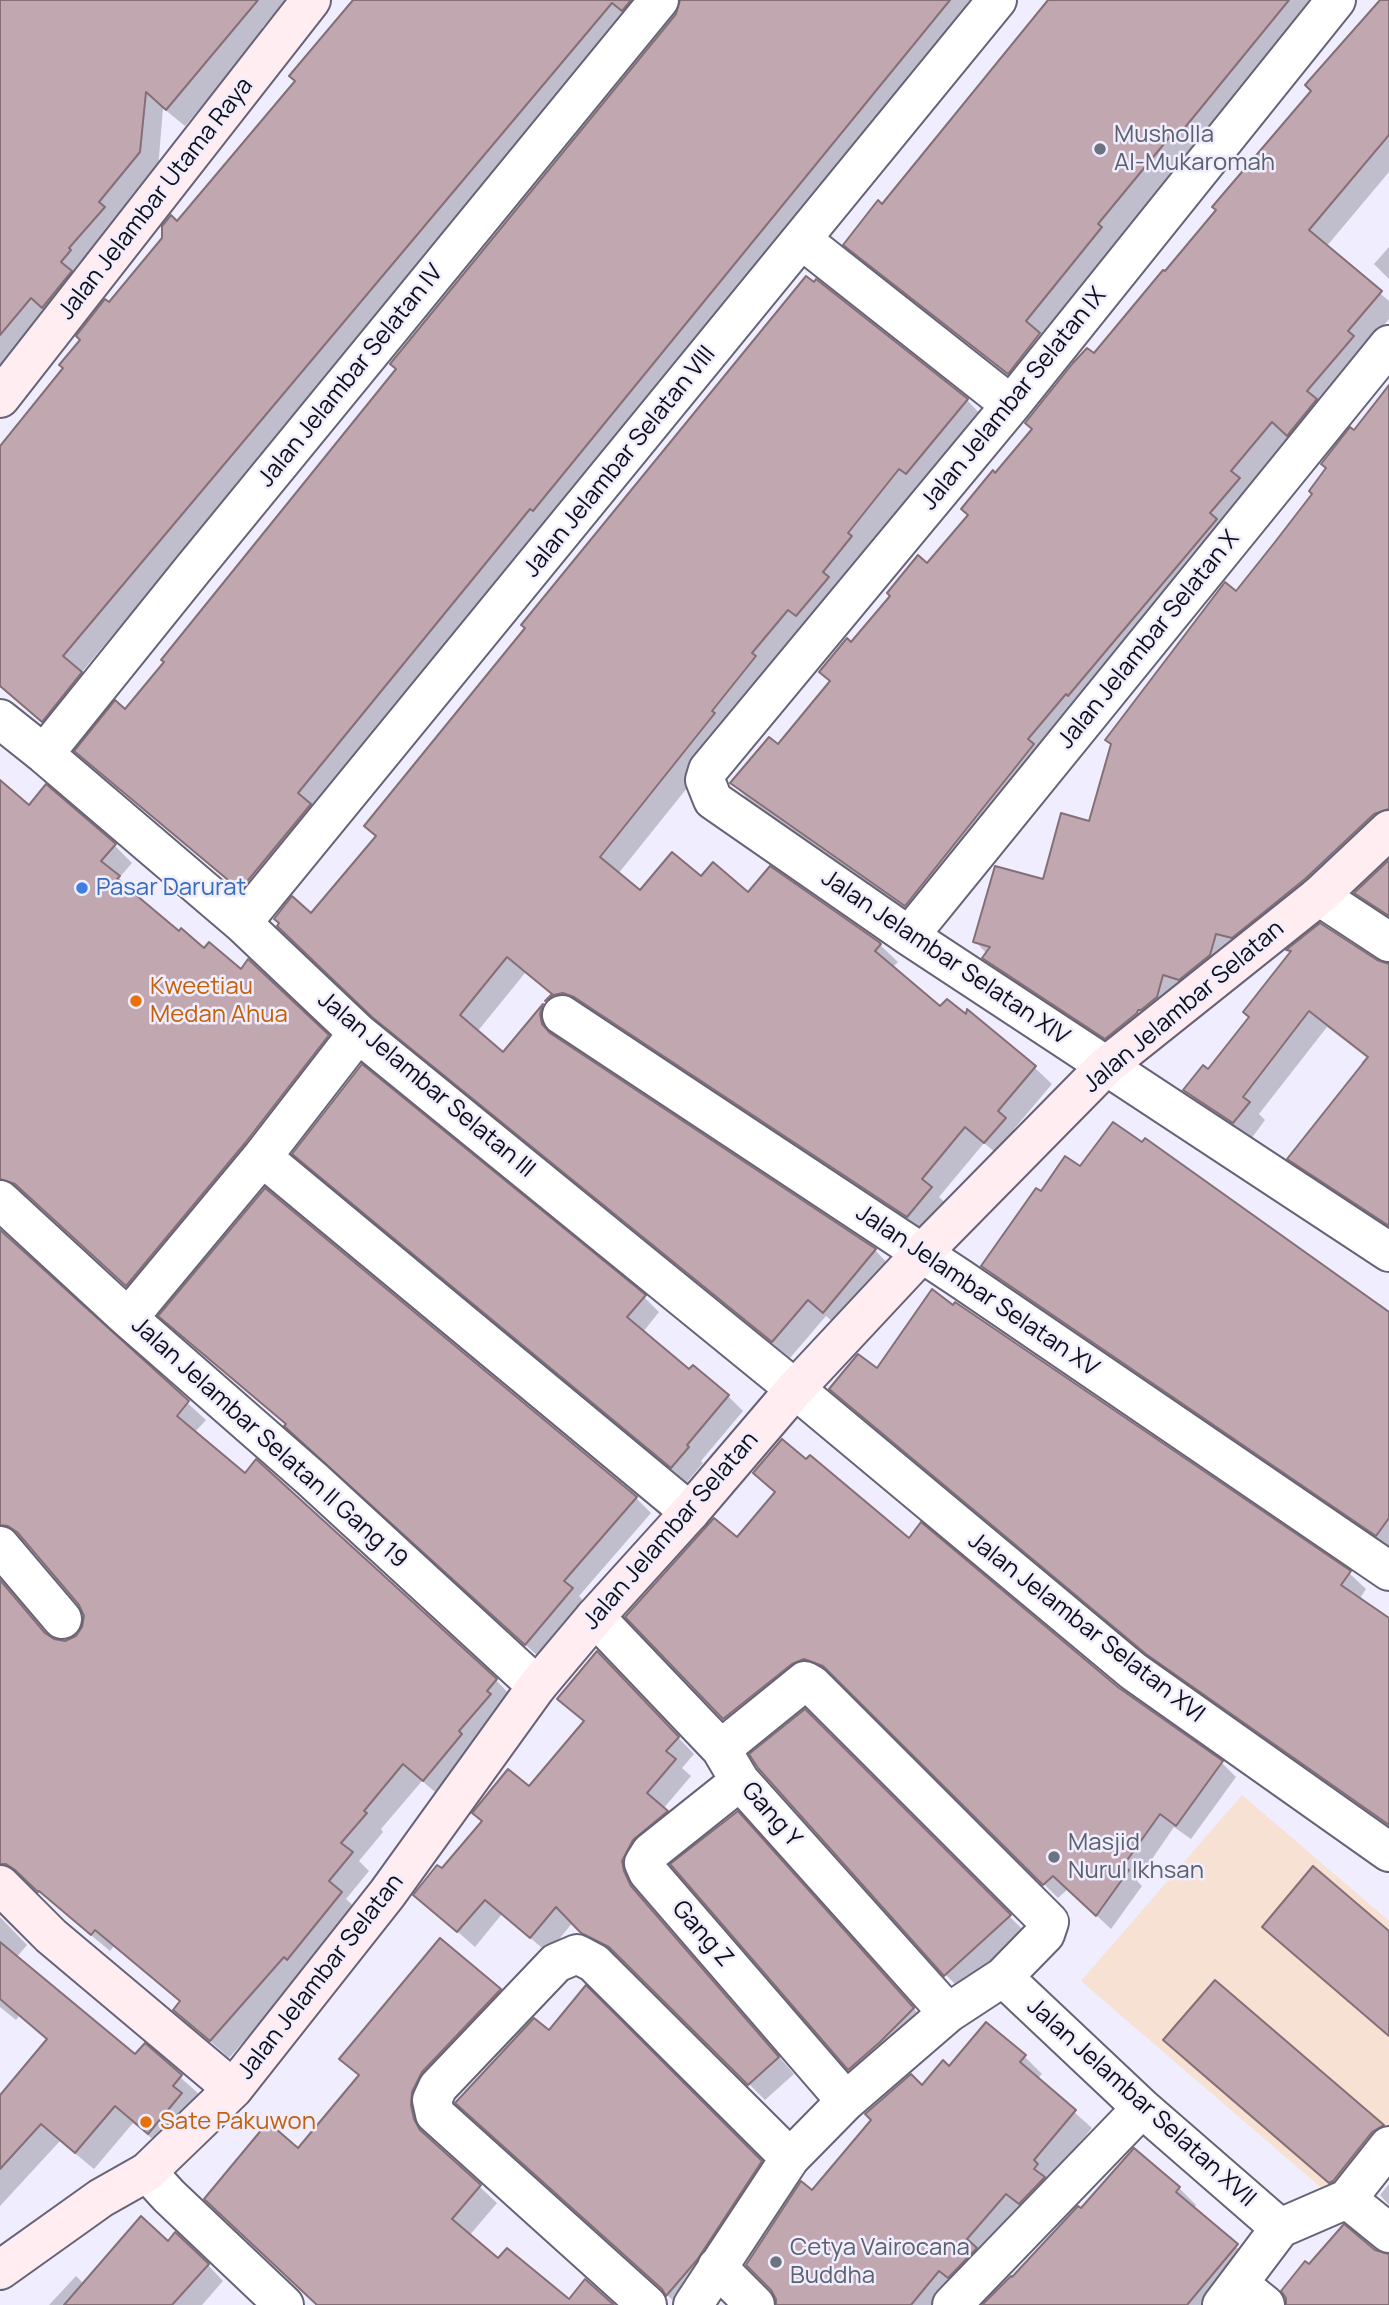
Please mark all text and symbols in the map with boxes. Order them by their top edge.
street label: Jalan Jelambar Utama Raya [52,72,260,326]
place label: Musholla Al-Mukaromah [1114,121,1275,177]
marker: Musholla Al-Mukaromah [1092,141,1108,157]
street label: Jalan Jelambar Selatan IV [252,259,450,493]
street label: Jalan Jelambar Selatan IX [915,282,1113,516]
street label: Jalan Jelambar Selatan VIII [518,341,722,583]
street label: Jalan Jelambar Selatan X [1052,525,1246,755]
street label: Jalan Jelambar Selatan XIV [816,864,1074,1052]
place label: Pasar Darurat [96,874,246,902]
marker: Pasar Darurat [74,880,90,896]
street label: Jalan Jelambar Selatan [1078,915,1290,1099]
place label: Kweetiau Medan Ahua [150,973,288,1029]
street label: Jalan Jelambar Selatan III [312,986,540,1184]
marker: Kweetiau Medan Ahua [128,993,144,1009]
street label: Jalan Jelambar Selatan XV [850,1199,1104,1383]
street label: Jalan Jelambar Selatan II Gang 19 [125,1311,413,1575]
street label: Jalan Jelambar Selatan [577,1426,765,1636]
street label: Jalan Jelambar Selatan XVI [962,1527,1210,1729]
street label: Gang Y [735,1777,807,1853]
place label: Masjid Nurul Ikhsan [1068,1829,1204,1885]
marker: Masjid Nurul Ikhsan [1046,1849,1062,1865]
street label: Jalan Jelambar Selatan [232,1869,410,2085]
street label: Gang Z [665,1895,739,1973]
street label: Jalan Jelambar Selatan XVII [1021,1993,1261,2213]
place label: Sate Pakuwon [160,2108,316,2136]
marker: Sate Pakuwon [138,2114,154,2130]
place label: Cetya Vairocana Buddha [790,2234,970,2290]
marker: Cetya Vairocana Buddha [768,2254,784,2270]

